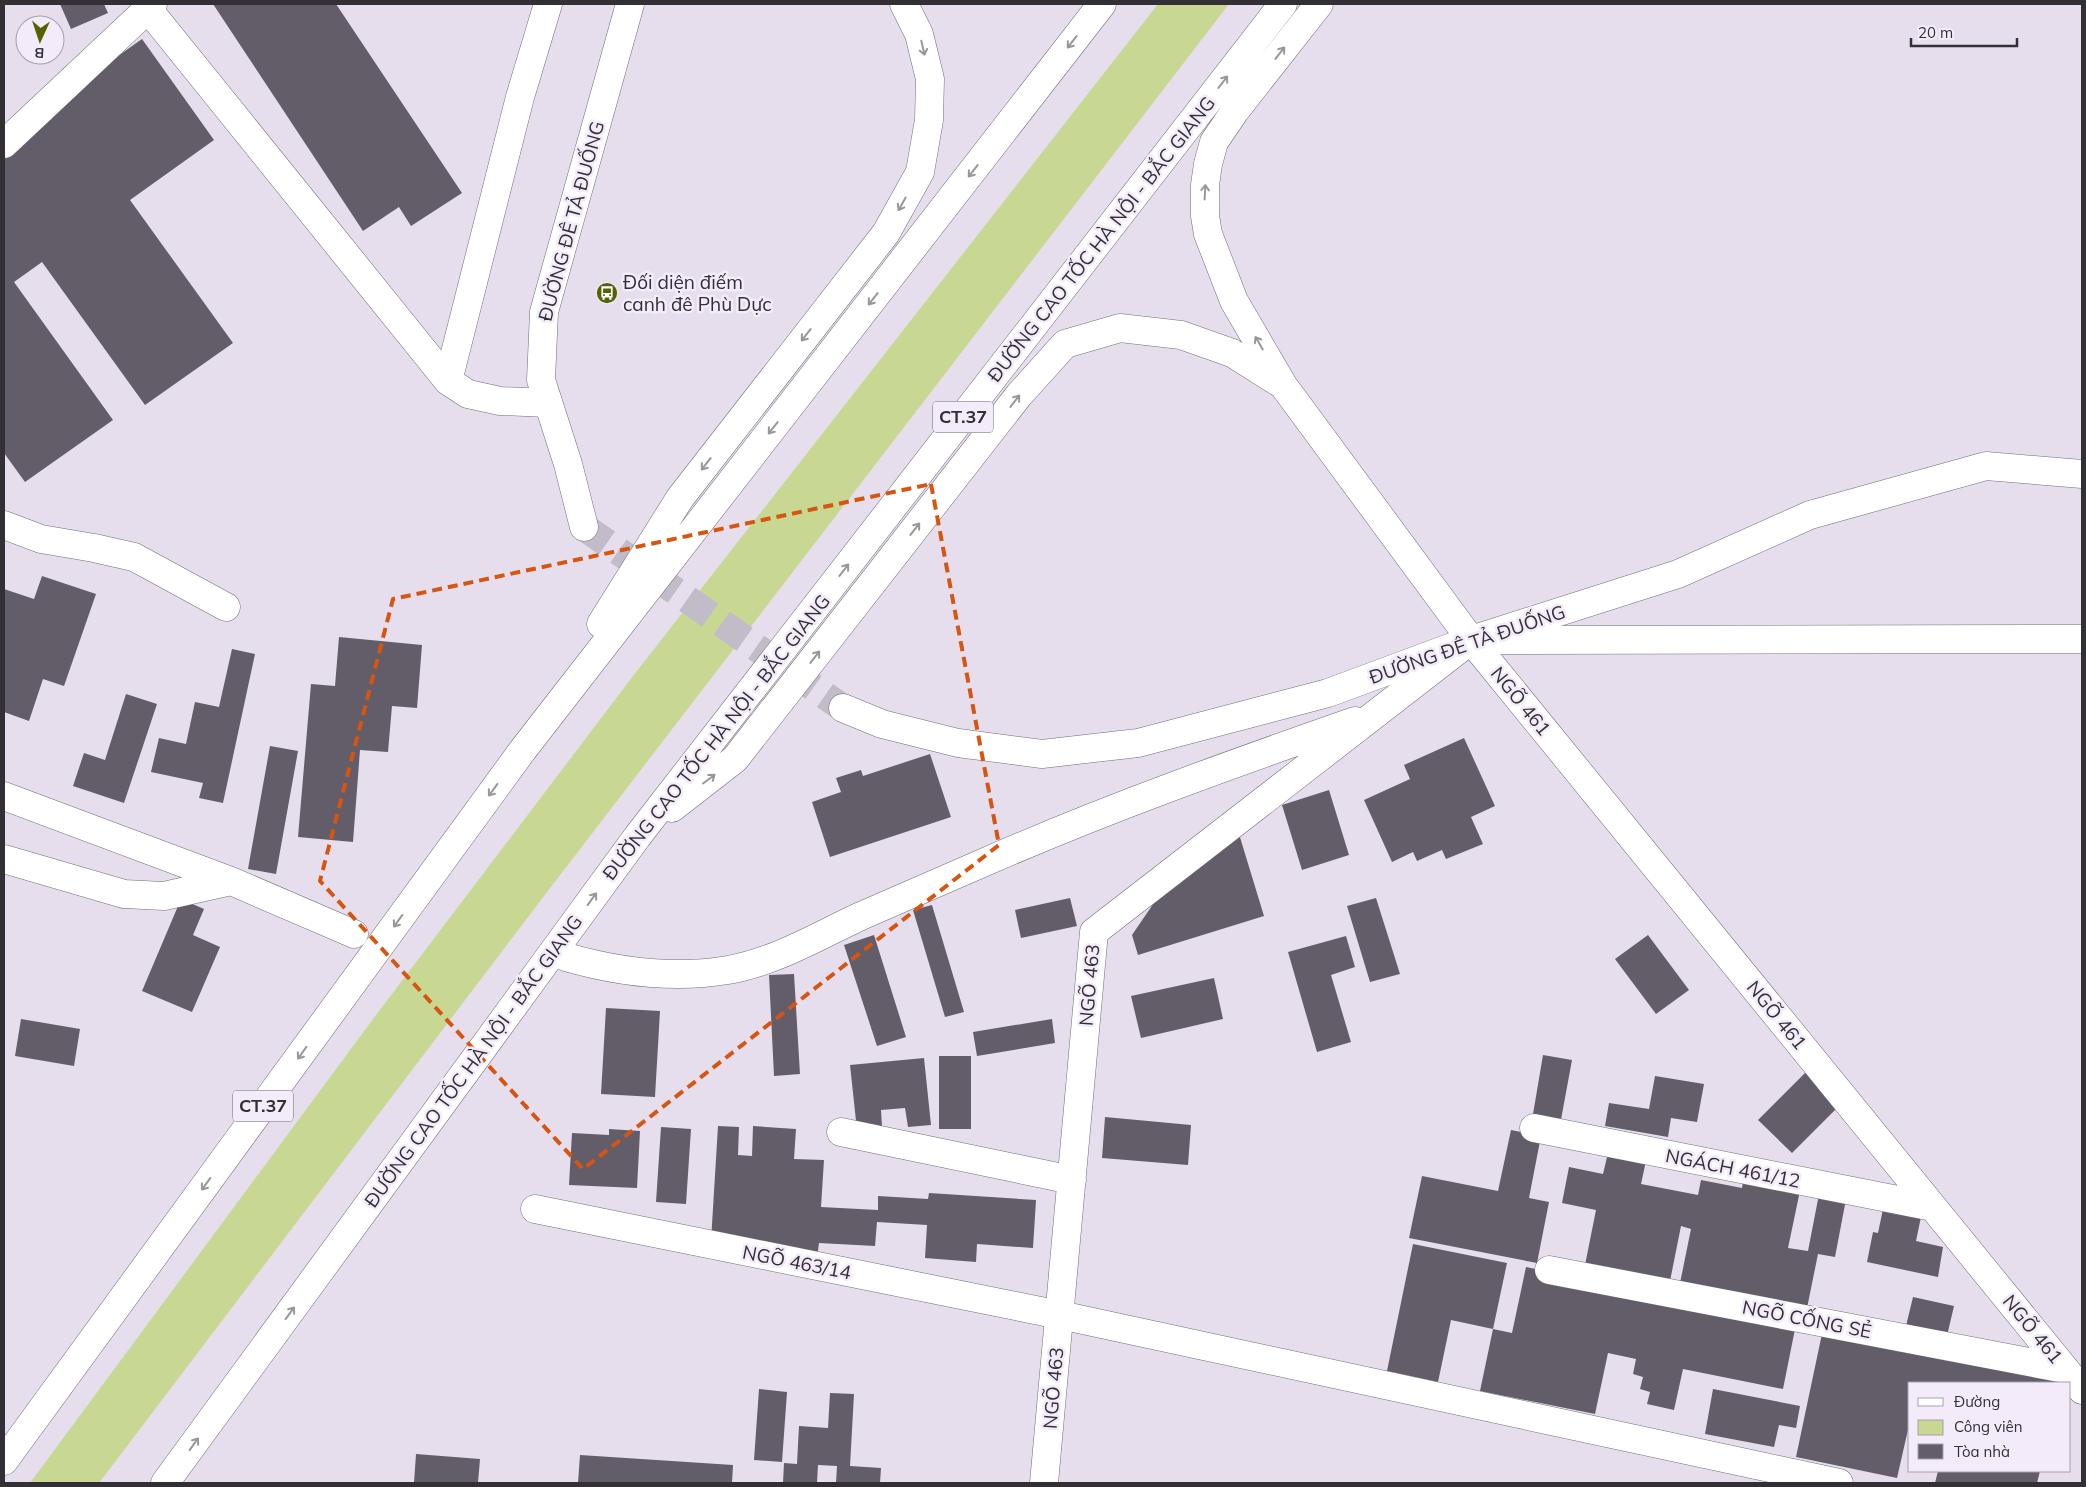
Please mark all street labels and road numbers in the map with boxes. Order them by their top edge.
street label: ĐƯỜNG CAO TỐC HÀ NỘI - BẮC GIANG [981,91,1220,387]
street label: ĐƯỜNG ĐÊ TẢ ĐUỐNG [532,118,609,324]
road number: CT.37 [933,402,993,432]
street label: ĐƯỜNG CAO TỐC HÀ NỘI - BẮC GIANG [596,589,835,885]
street label: ĐƯỜNG ĐÊ TẢ ĐUỐNG [1365,598,1568,689]
street label: NGÕ 461 [1486,662,1556,740]
street label: ĐƯỜNG CAO TỐC HÀ NỘI - BẮC GIANG [358,909,587,1212]
street label: NGÕ 463 [1073,943,1105,1027]
street label: NGÕ 461 [1742,976,1812,1054]
road number: CT.37 [233,1090,293,1122]
street label: NGÁCH 461/12 [1664,1143,1802,1193]
street label: NGÕ 463/14 [741,1240,853,1284]
street label: NGÕ 461 [1998,1290,2068,1368]
street label: NGÕ CỐNG SẺ [1740,1294,1874,1343]
street label: NGÕ 463 [1037,1346,1069,1430]

